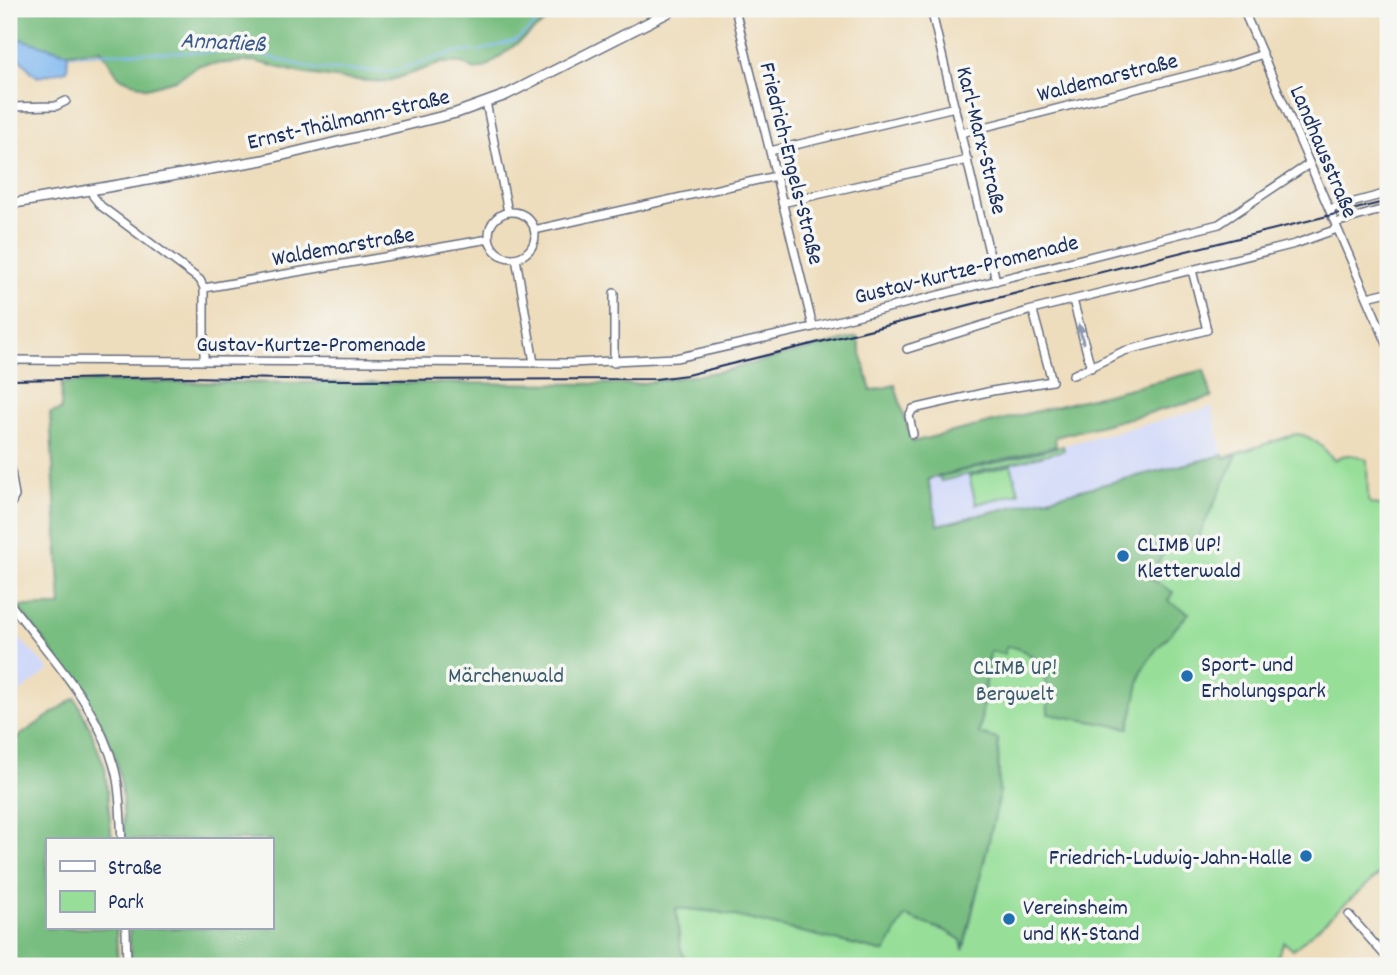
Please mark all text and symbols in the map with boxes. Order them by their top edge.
water label: Annafließ [180,25,268,63]
street label: Waldemarstraße [1034,46,1182,113]
street label: Friedrich-Engels-Straße [748,59,831,269]
street label: Karl-Marx-Straße [945,63,1014,218]
street label: Landhausstraße [1279,81,1365,224]
street label: Ernst-Thälmann-Straße [244,82,453,161]
street label: Waldemarstraße [270,220,417,277]
street label: Gustav-Kurtze-Promenade [851,228,1082,315]
one-way arrow [1075,323,1086,345]
street label: Gustav-Kurtze-Promenade [196,330,426,363]
place label: CLIMB UP! Kletterwald [1137,530,1241,589]
marker: CLIMB UP! Kletterwald [1115,548,1131,564]
place label: Sport- und Erholungspark [1201,650,1326,709]
park label: CLIMB UP! Bergwelt [973,653,1057,712]
park label: Märchenwald [448,661,564,694]
marker: Sport- und Erholungspark [1179,668,1195,684]
legend [46,838,273,930]
place label: Friedrich-Ludwig-Jahn-Halle [1049,843,1292,876]
marker: Friedrich-Ludwig-Jahn-Halle [1298,848,1314,864]
text: Straße [108,855,162,885]
text: Park [108,889,144,919]
place label: Vereinsheim und KK-Stand [1023,893,1140,952]
marker: Vereinsheim und KK-Stand [1001,911,1017,927]

